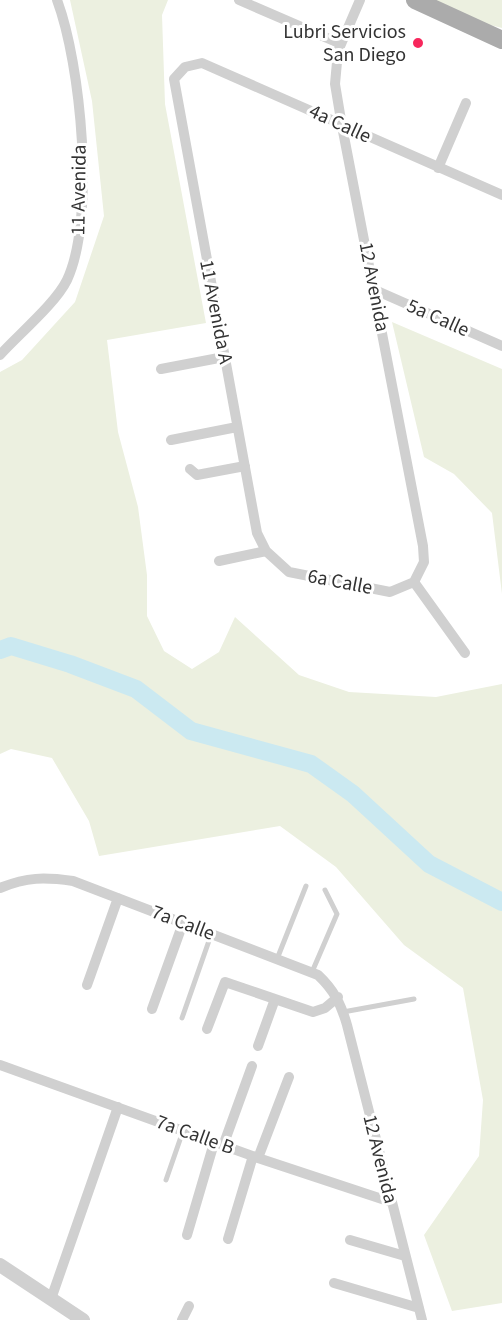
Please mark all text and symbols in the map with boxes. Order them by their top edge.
place label: Lubri Servicios San Diego [283,18,406,69]
marker: Lubri Servicios San Diego [411,36,425,50]
street label: 4a Calle [304,97,376,151]
street label: 11 Avenida [64,144,94,236]
street label: 12 Avenida [352,240,396,334]
street label: 11 Avenida A [192,257,240,367]
street label: 5a Calle [402,292,474,344]
street label: 6a Calle [305,562,375,602]
street label: 7a Calle [147,898,219,948]
street label: 7a Calle B [152,1108,238,1162]
street label: 12 Avenida [355,1112,405,1206]

